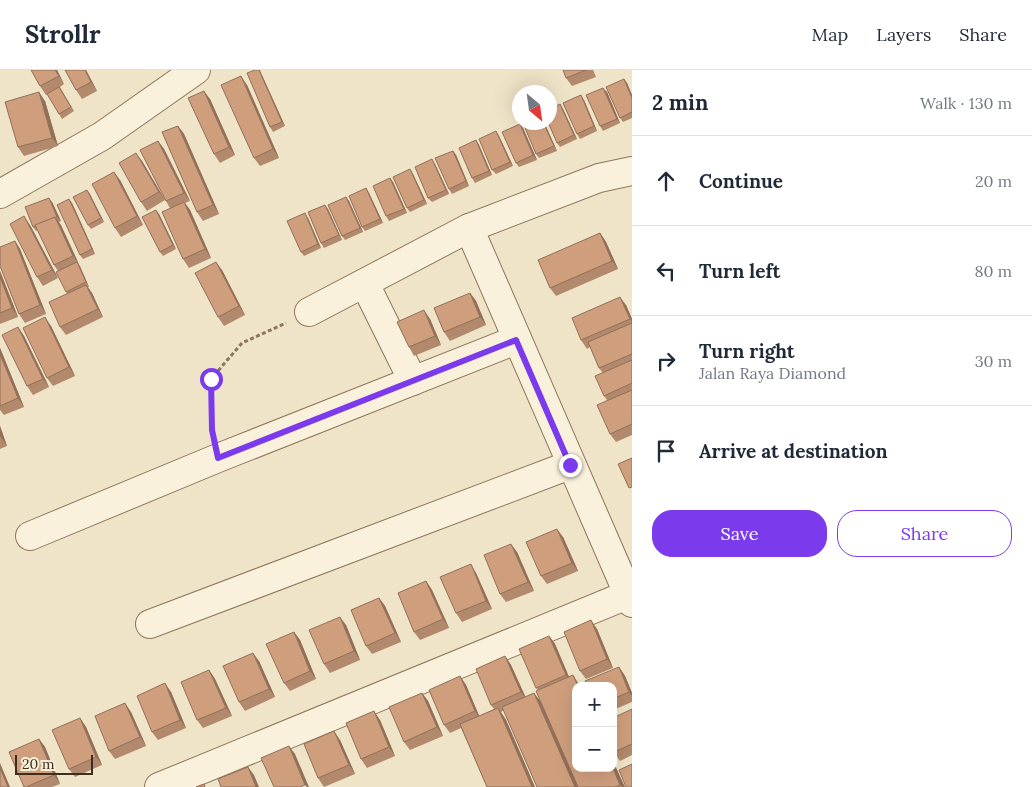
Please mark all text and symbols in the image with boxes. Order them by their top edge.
text: Strollr [25,19,100,50]
text: Map [812,23,848,46]
text: Layers [876,23,931,46]
text: Share [959,23,1007,46]
north arrow [512,85,557,130]
text: 2 min [652,89,708,116]
text: Walk · 130 m [920,93,1012,113]
icon: ahead [652,167,680,195]
text: Continue [699,169,783,193]
text: 20 m [975,171,1012,191]
icon: left [652,257,680,285]
text: Turn left [699,259,780,283]
text: 80 m [975,261,1012,281]
text: Turn right [699,339,795,363]
icon: right [652,347,680,375]
text: 30 m [975,351,1012,371]
text: Jalan Raya Diamond [699,363,846,383]
route start [200,368,223,391]
icon: arrive [652,437,680,465]
text: Arrive at destination [699,439,888,463]
route end [559,454,582,477]
button: Save [652,510,827,557]
button: Share [837,510,1012,557]
map controls [572,682,617,772]
button: + [572,682,617,727]
button: − [572,727,617,772]
scale bar [15,752,92,775]
text: 20 m [22,755,54,773]

